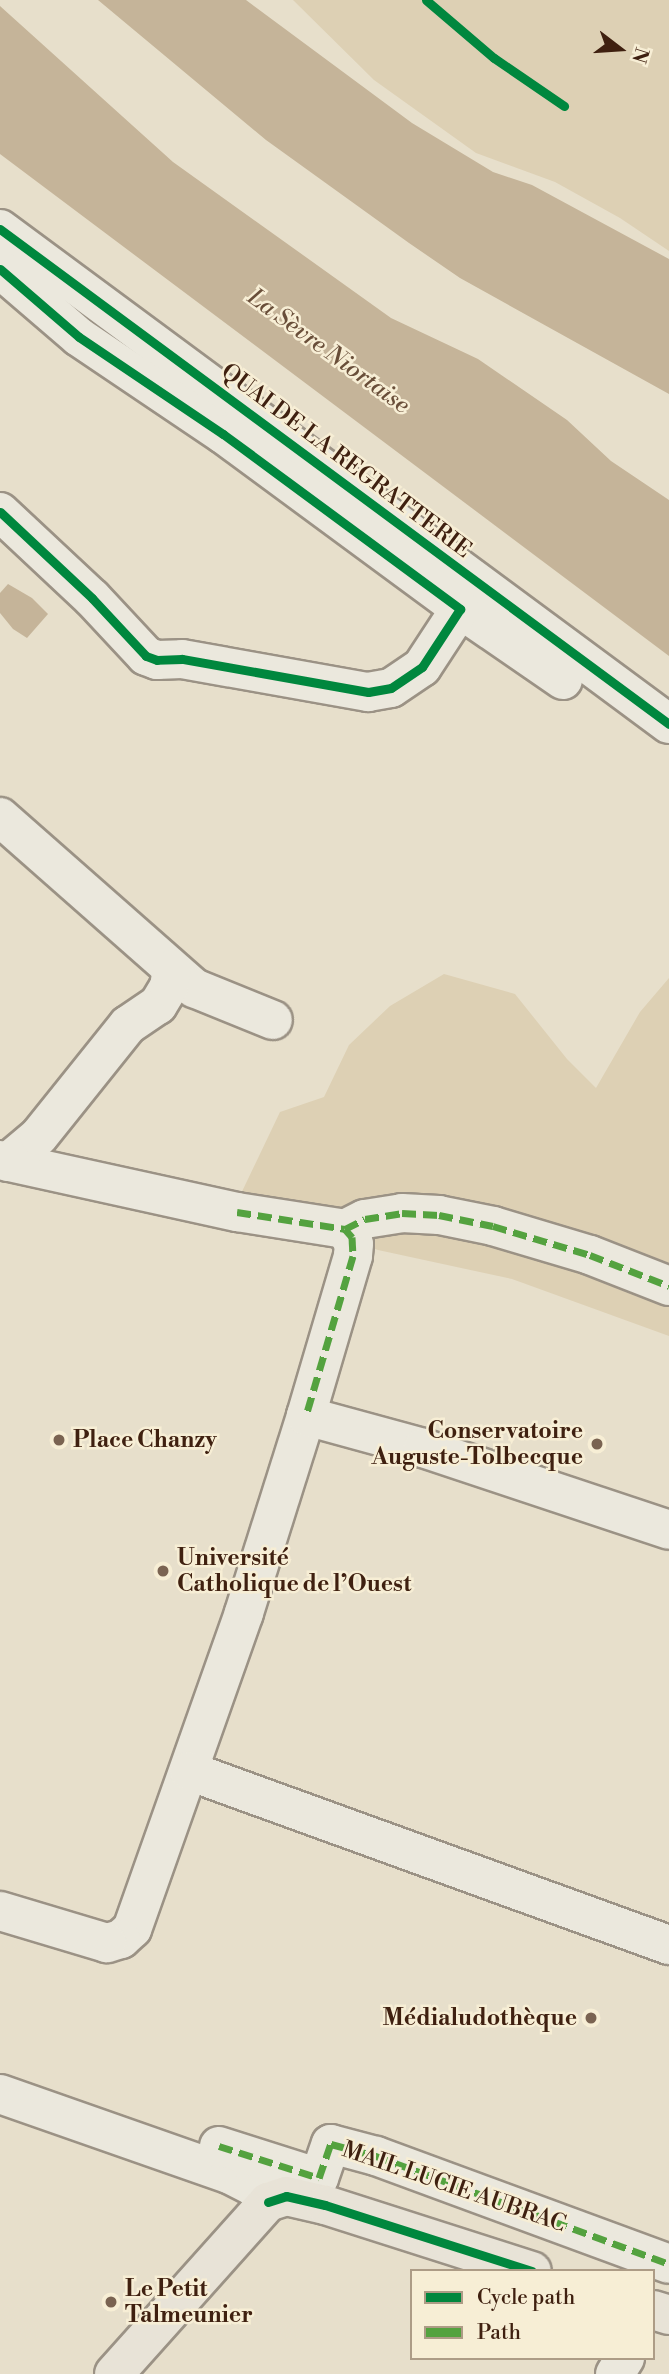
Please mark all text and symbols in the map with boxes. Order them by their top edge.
north arrow [585,14,655,84]
text: N [626,44,654,66]
water label: La Sèvre Niortaise [241,284,415,420]
street label: QUAI DE LA REGRATTERIE [216,358,476,564]
place label: Conservatoire Auguste-Tolbecque [372,1417,583,1471]
place label: Place Chanzy [73,1426,217,1454]
marker: Place Chanzy [51,1432,67,1448]
marker: Conservatoire Auguste-Tolbecque [589,1436,605,1452]
place label: Université Catholique de l’Ouest [177,1544,411,1598]
marker: Université Catholique de l’Ouest [155,1563,171,1579]
place label: Médialudothèque [383,2004,577,2032]
marker: Médialudothèque [583,2010,599,2026]
street label: MAIL LUCIE AUBRAC [339,2136,569,2238]
legend [410,2269,655,2360]
place label: Le Petit Talmeunier [125,2275,253,2329]
text: Cycle path [477,2285,575,2311]
marker: Le Petit Talmeunier [103,2294,119,2310]
text: Path [477,2320,521,2346]

